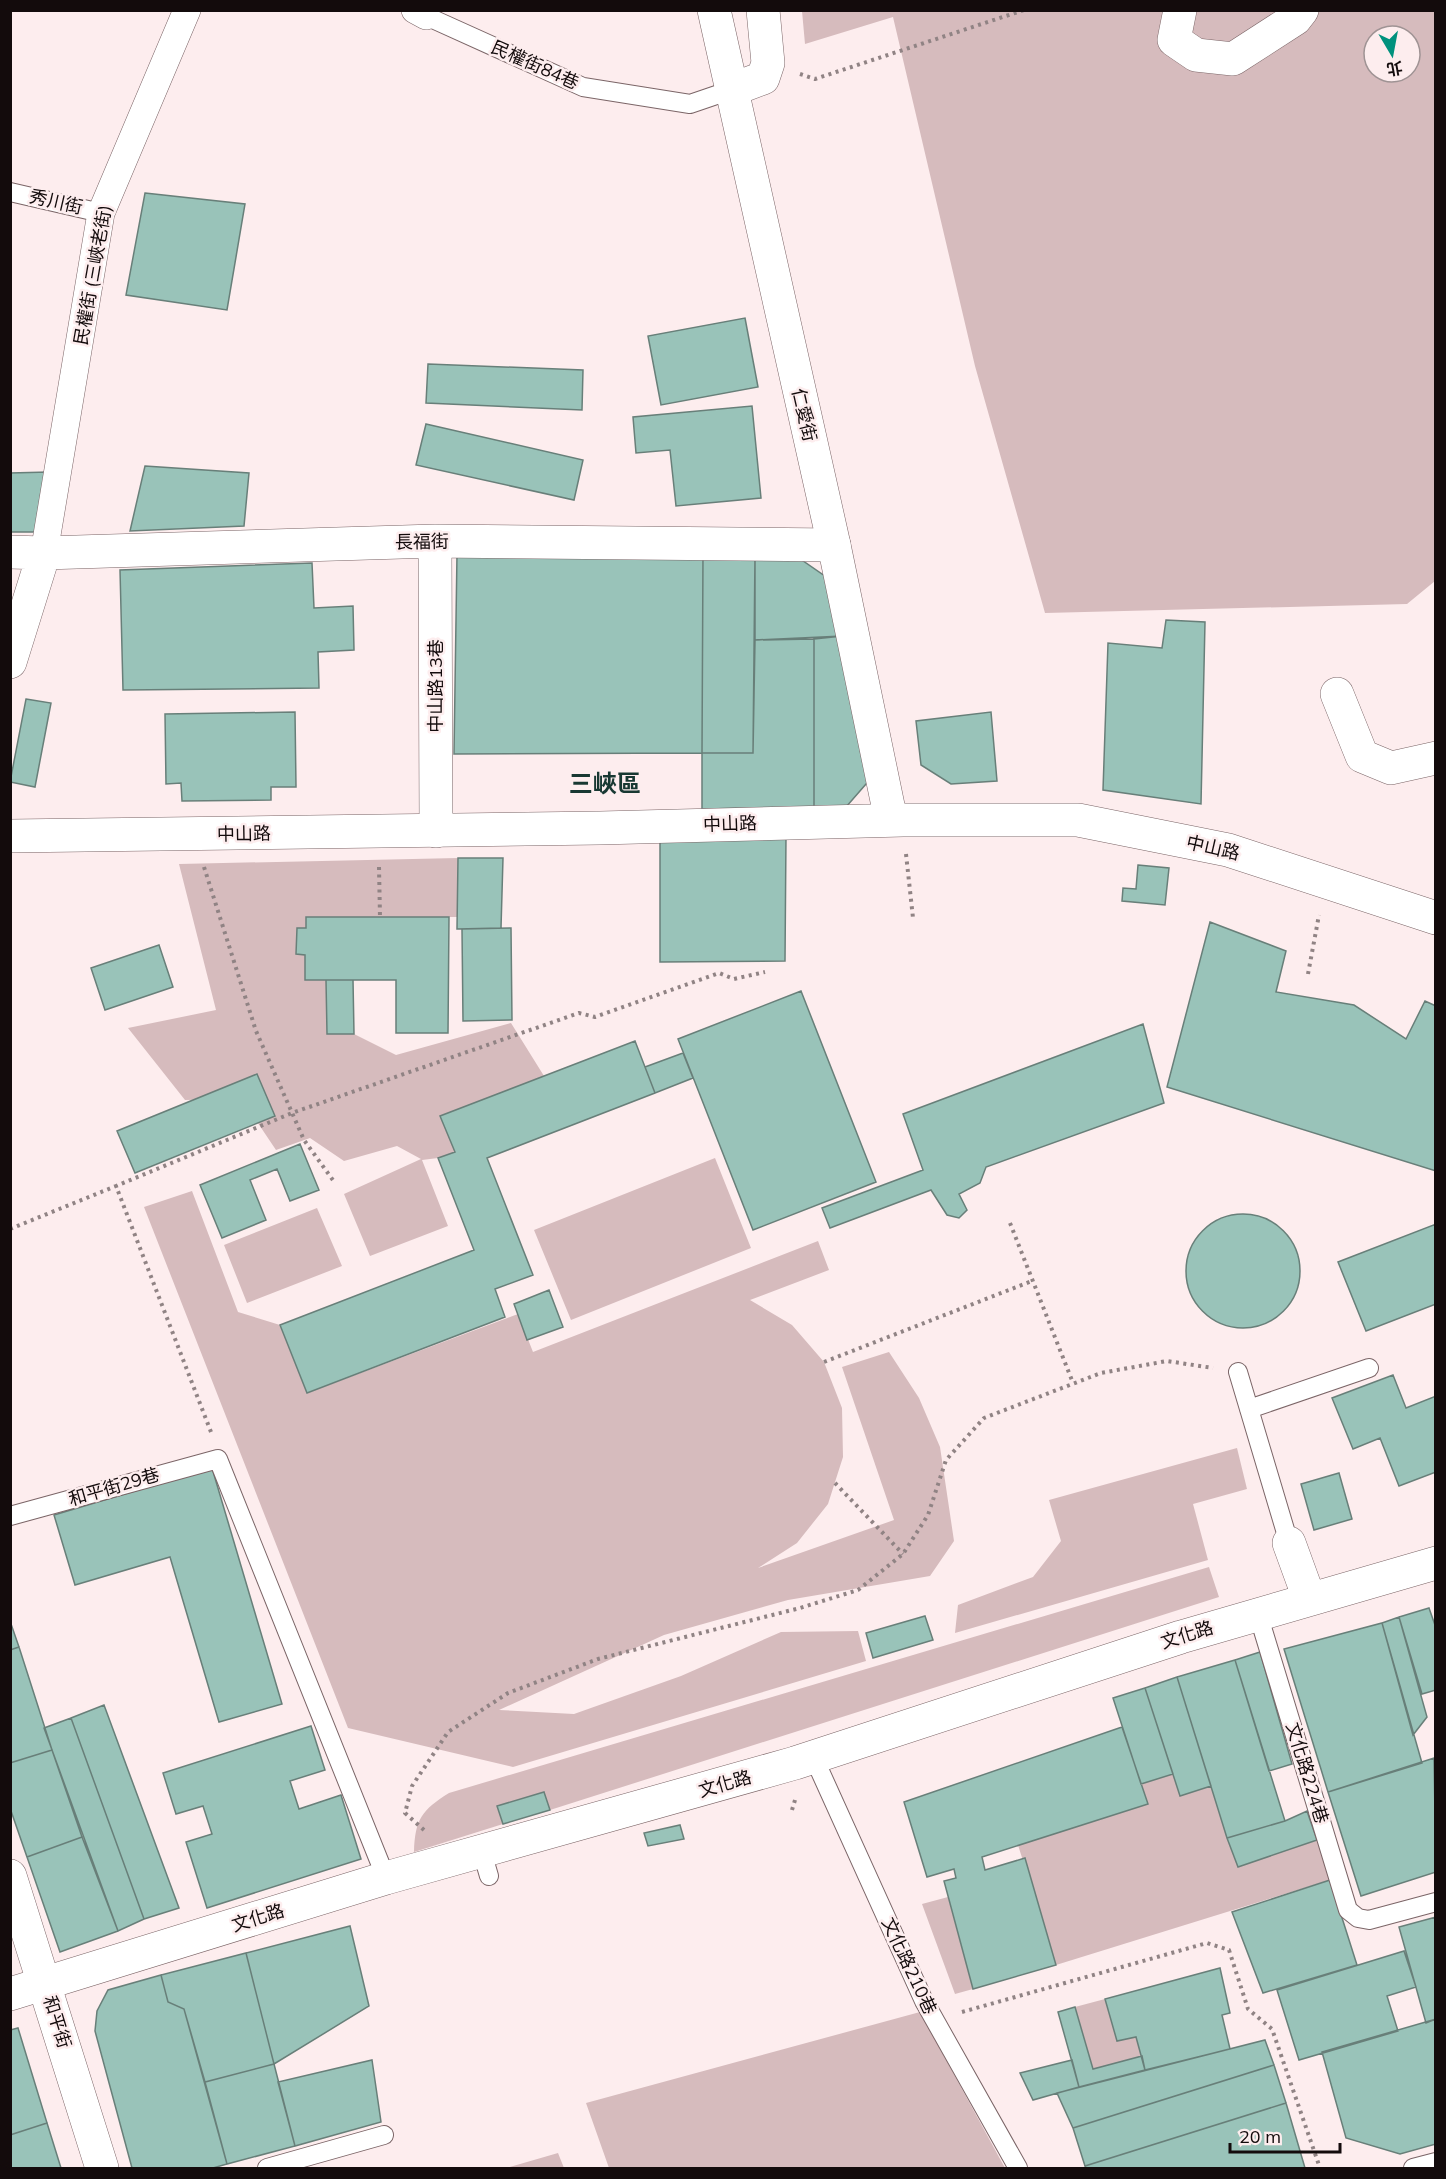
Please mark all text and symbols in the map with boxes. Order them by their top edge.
north arrow [1362,24,1422,84]
street label: 民權街84巷 [488,35,583,94]
text: 北 [1385,58,1404,80]
street label: 秀川街 [27,184,85,219]
street label: 民權街 (三峽老街) [69,203,116,347]
street label: 仁愛街 [787,386,822,444]
street label: 長福街 [395,530,449,553]
street label: 中山路13巷 [424,639,447,733]
district label: 三峽區 [569,768,641,798]
street label: 中山路 [703,811,757,836]
street label: 中山路 [217,822,271,845]
street label: 中山路 [1184,830,1242,865]
street label: 和平街29巷 [66,1463,162,1510]
street label: 文化路 [1158,1616,1216,1653]
street label: 文化路224巷 [1281,1720,1334,1826]
street label: 文化路 [696,1765,754,1802]
street label: 文化路 [229,1899,287,1936]
street label: 文化路210巷 [877,1914,942,2018]
street label: 和平街 [39,1993,76,2051]
scale bar [1230,2116,1340,2154]
text: 20 m [1239,2125,1281,2148]

